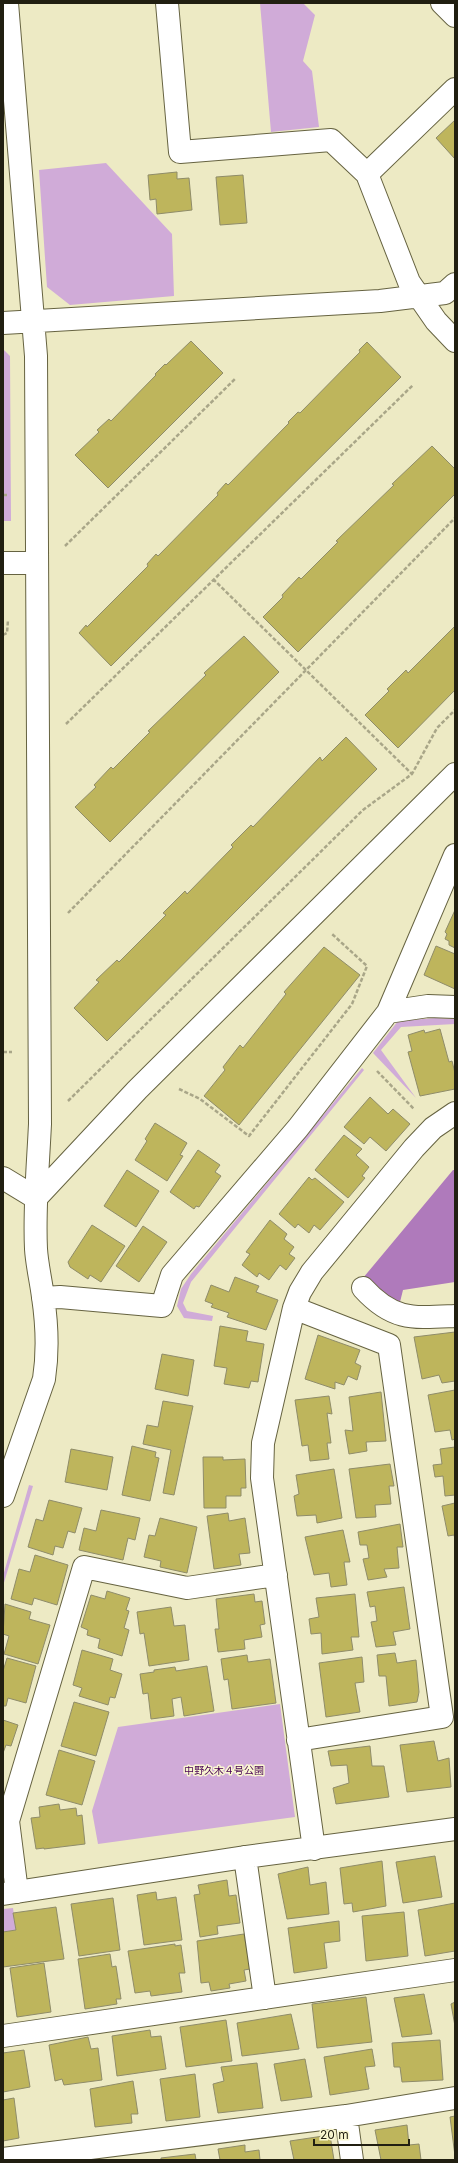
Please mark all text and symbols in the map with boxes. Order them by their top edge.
park label: 中野久木４号公園 [184,1764,264,1776]
scale bar [314,2121,409,2147]
text: 20 m [320,2127,349,2142]

